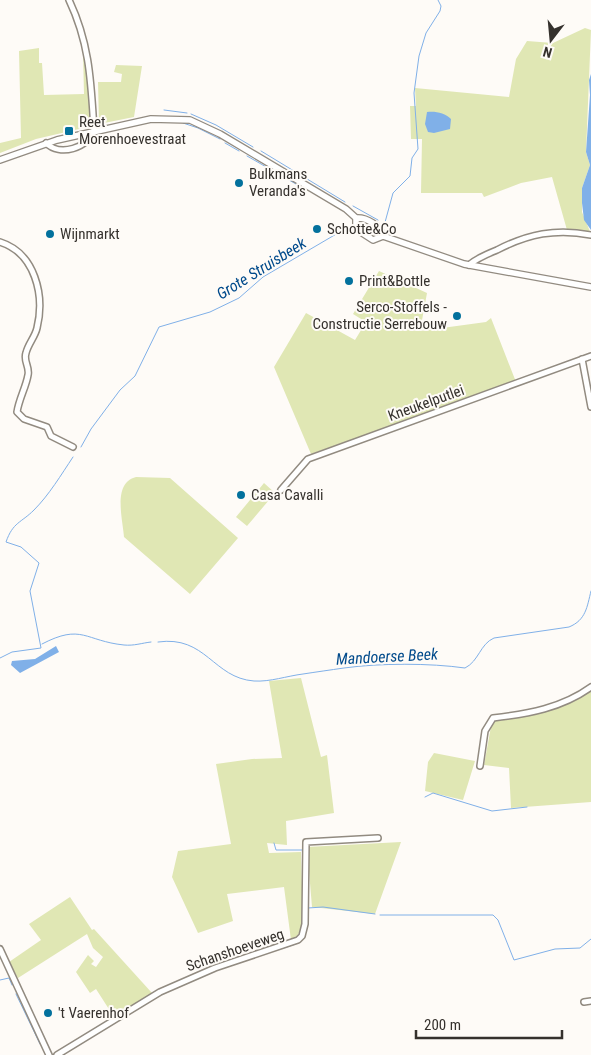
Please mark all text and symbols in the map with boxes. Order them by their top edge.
north arrow [526,15,576,65]
text: N [541,44,554,61]
place label: Reet Morenhoevestraat [79,113,186,148]
marker: Reet Morenhoevestraat [63,125,75,137]
place label: Bulkmans Veranda's [249,165,307,200]
marker: Bulkmans Veranda's [233,177,245,189]
place label: Schotte&Co [327,220,397,238]
marker: Schotte&Co [311,223,323,235]
place label: Wijnmarkt [60,225,120,243]
marker: Wijnmarkt [44,228,56,240]
water label: Grote Struisbeek [213,233,310,303]
place label: Print&Bottle [359,272,430,290]
marker: Print&Bottle [343,275,355,287]
place label: Serco-Stoffels - Constructie Serrebouw [313,298,447,333]
marker: Serco-Stoffels - Constructie Serrebouw [451,310,463,322]
street label: Kneukelputlei [385,381,467,425]
place label: Casa Cavalli [251,486,324,504]
marker: Casa Cavalli [235,489,247,501]
water label: Mandoerse Beek [336,644,440,669]
street label: Schanshoeveweg [184,925,286,975]
place label: 't Vaerenhof [58,1004,129,1022]
marker: 't Vaerenhof [42,1007,54,1019]
scale bar [416,1008,562,1040]
text: 200 m [424,1016,461,1034]

